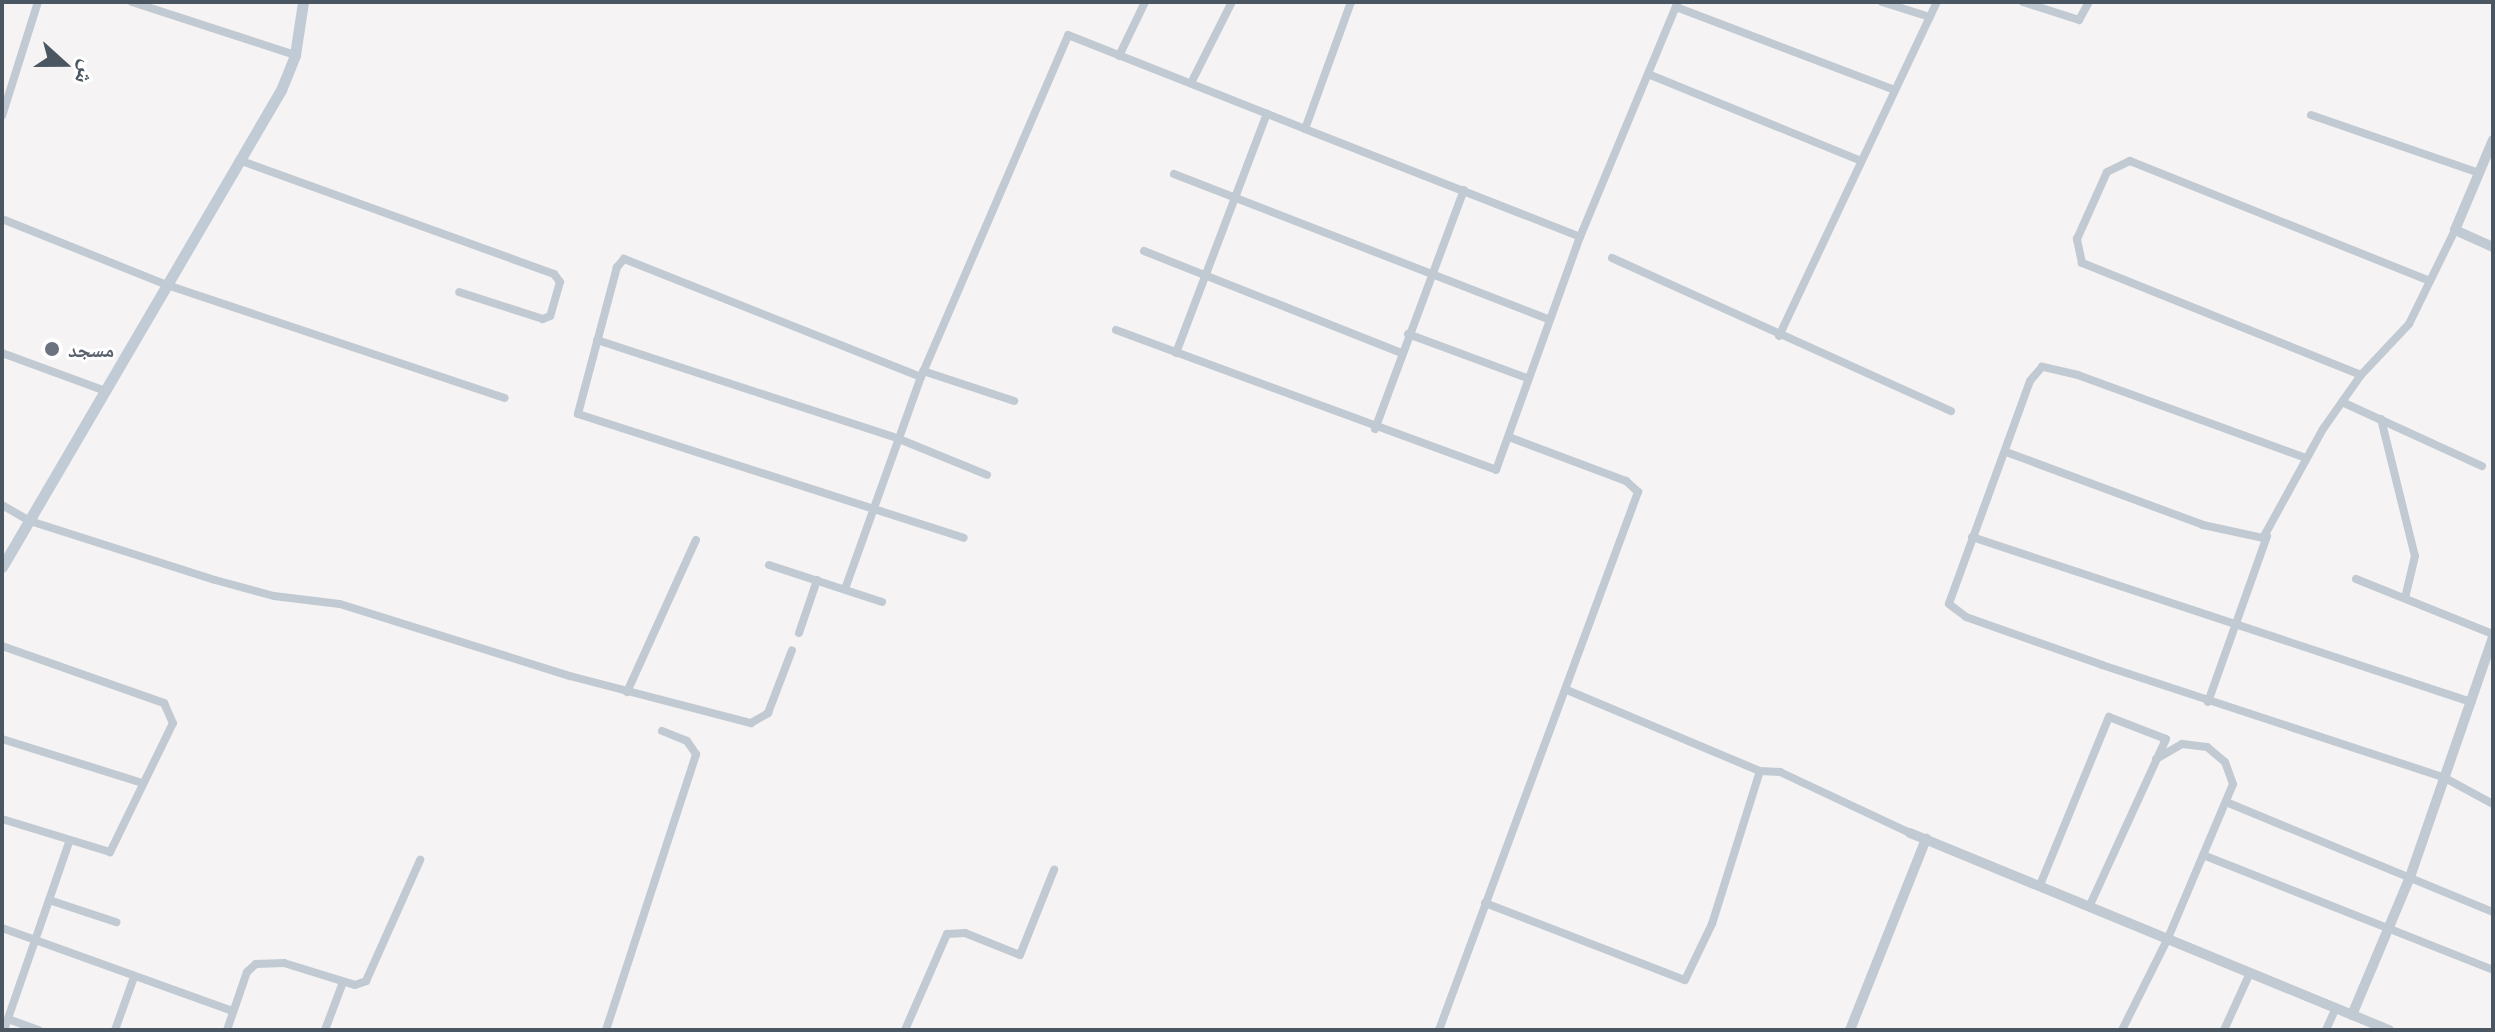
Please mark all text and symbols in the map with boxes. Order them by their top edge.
north arrow [24,24,104,104]
text: ش [71,57,103,88]
place label: مسجد [68,337,114,361]
marker: مسجد [43,340,61,358]

